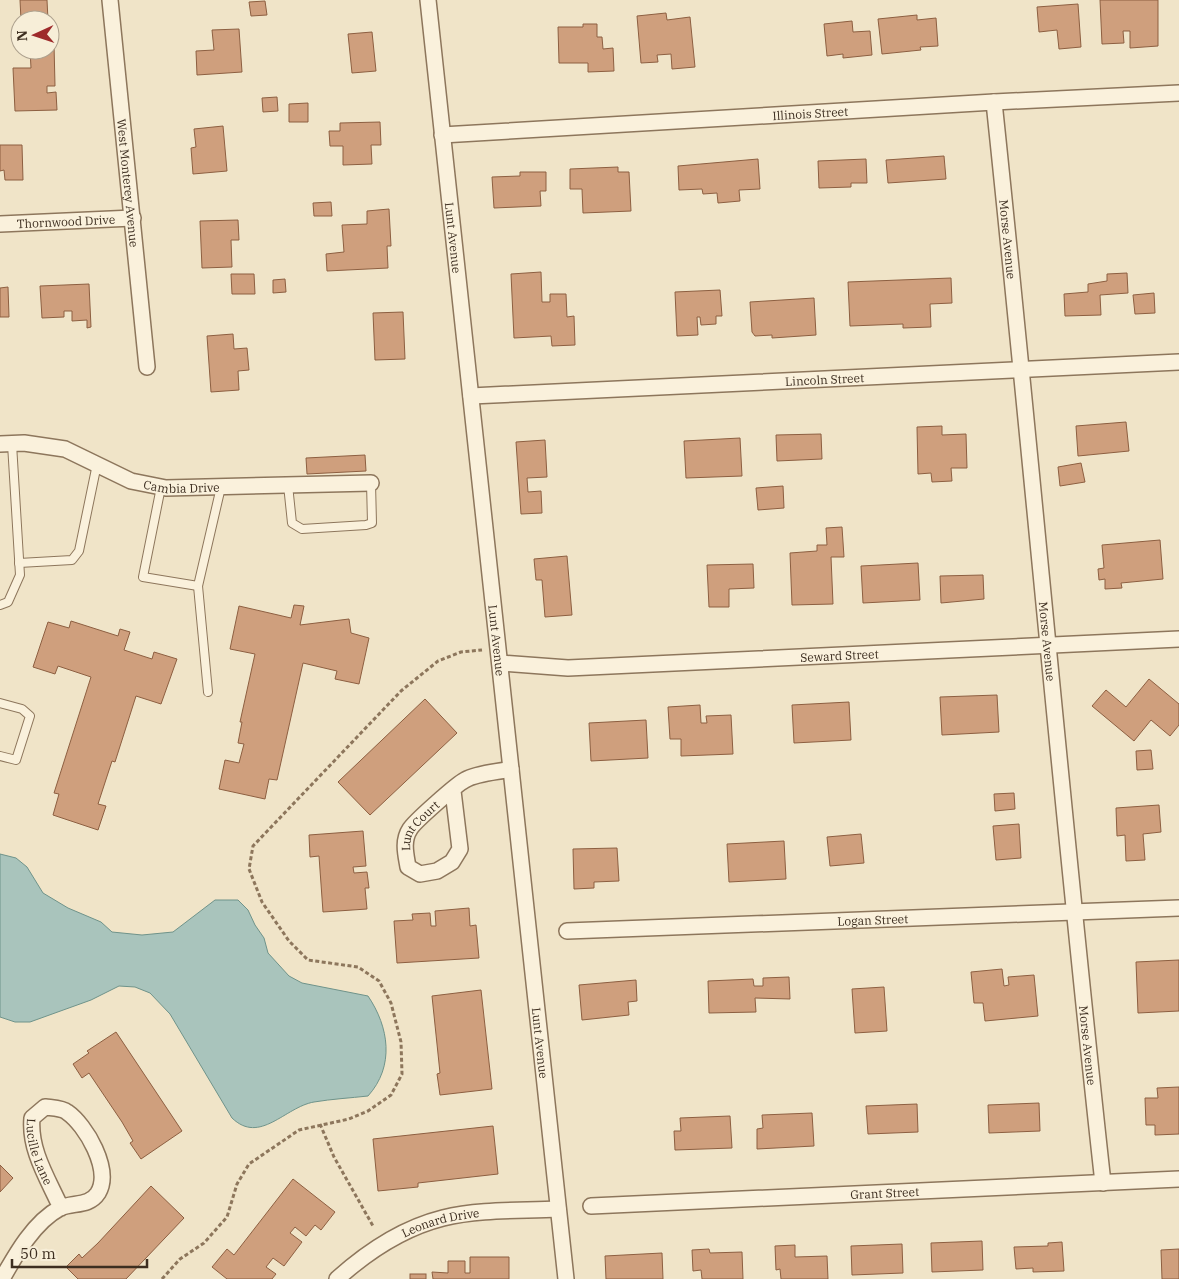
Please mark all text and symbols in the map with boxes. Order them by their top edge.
north arrow [10,10,60,60]
text: N [13,30,31,42]
street label: Illinois Street [772,103,849,123]
street label: West Monterey Avenue [115,118,142,248]
street label: Morse Avenue [997,199,1020,280]
street label: Lunt Avenue [442,201,465,274]
street label: Thornwood Drive [16,211,115,231]
street label: Lincoln Street [785,370,865,388]
street label: Cambia Drive [142,476,220,496]
street label: Morse Avenue [1036,601,1059,682]
street label: Lunt Avenue [486,604,508,677]
street label: Seward Street [800,646,879,664]
street label: Lunt Court [398,797,442,851]
street label: Logan Street [837,911,909,928]
street label: Morse Avenue [1076,1005,1100,1086]
street label: Lunt Avenue [529,1007,552,1079]
street label: Lucille Lane [24,1118,56,1187]
street label: Grant Street [850,1183,920,1202]
street label: Leonard Drive [399,1205,480,1240]
scale bar [12,1236,148,1268]
text: 50 m [20,1244,56,1263]

